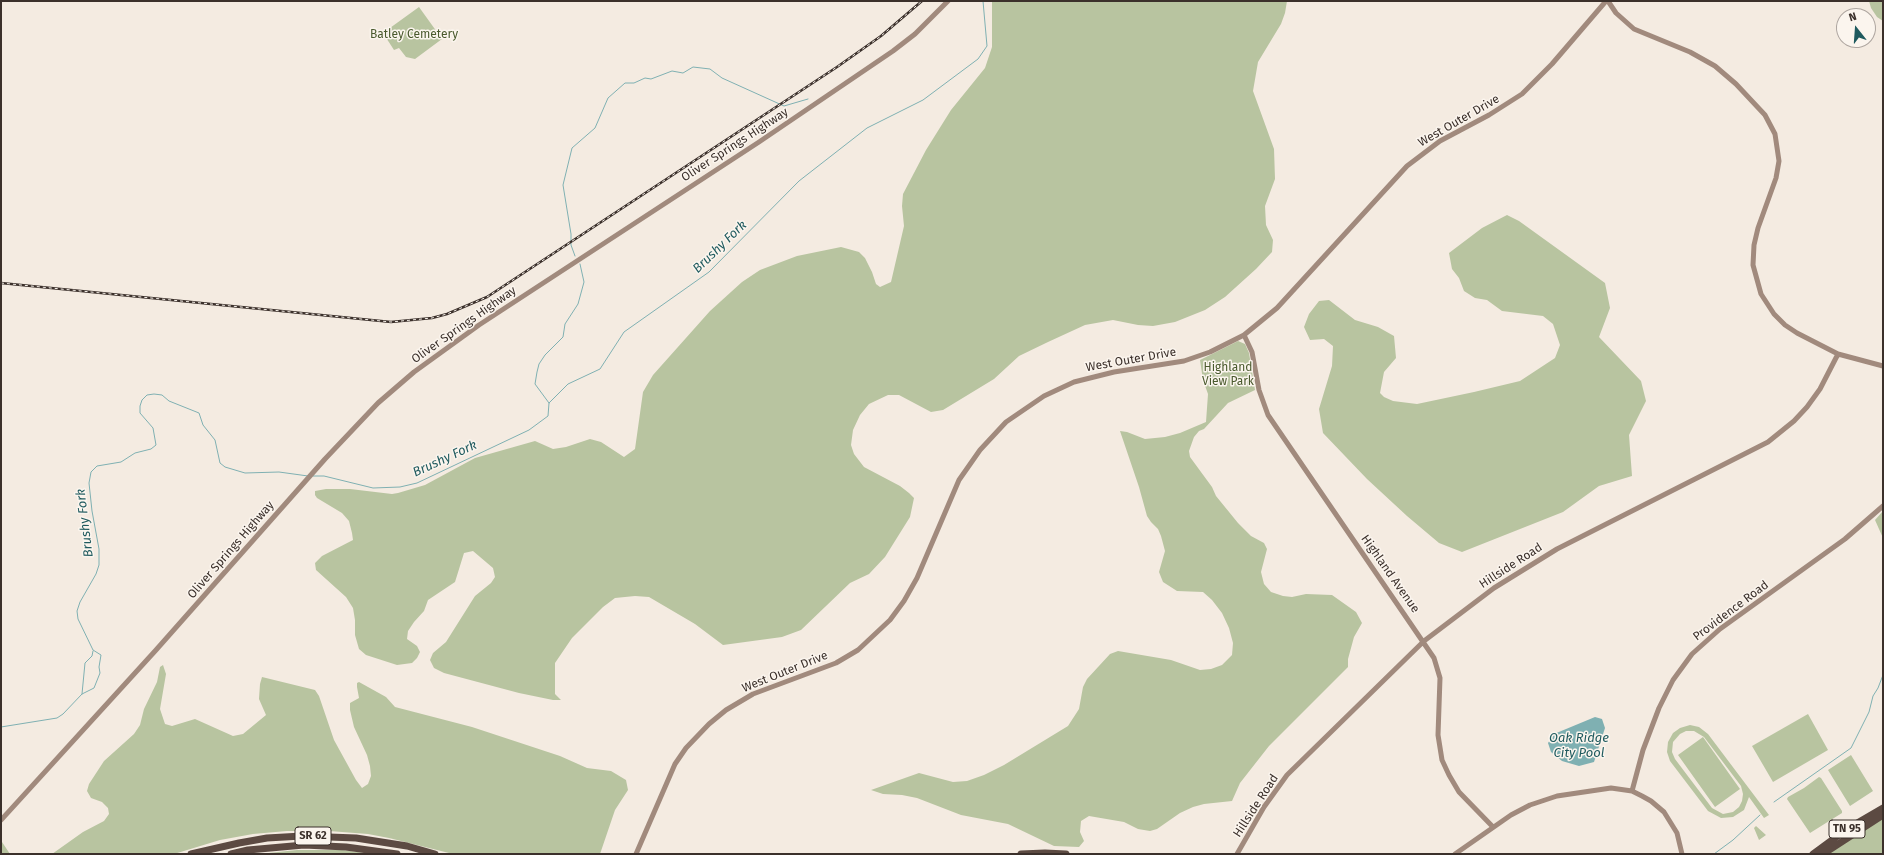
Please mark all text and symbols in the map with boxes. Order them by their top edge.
north arrow [1836,8,1876,48]
text: N [1847,10,1858,24]
park label: Batley Cemetery [370,28,458,42]
street label: West Outer Drive [1416,92,1502,150]
street label: Oliver Springs Highway [679,105,791,185]
water label: Brushy Fork [690,217,750,277]
street label: Oliver Springs Highway [409,283,519,367]
street label: West Outer Drive [1085,345,1177,375]
park label: Highland View Park [1202,361,1254,389]
water label: Brushy Fork [411,437,479,481]
water label: Brushy Fork [73,488,97,558]
street label: Oliver Springs Highway [185,498,277,602]
street label: Highland Avenue [1358,532,1422,616]
street label: Hillside Road [1477,540,1545,592]
street label: Providence Road [1690,578,1772,644]
street label: West Outer Drive [740,648,830,696]
water label: Oak Ridge City Pool [1549,730,1609,761]
street label: Hillside Road [1230,772,1282,840]
road number: TN 95 [1829,820,1865,838]
road number: SR 62 [295,827,331,845]

